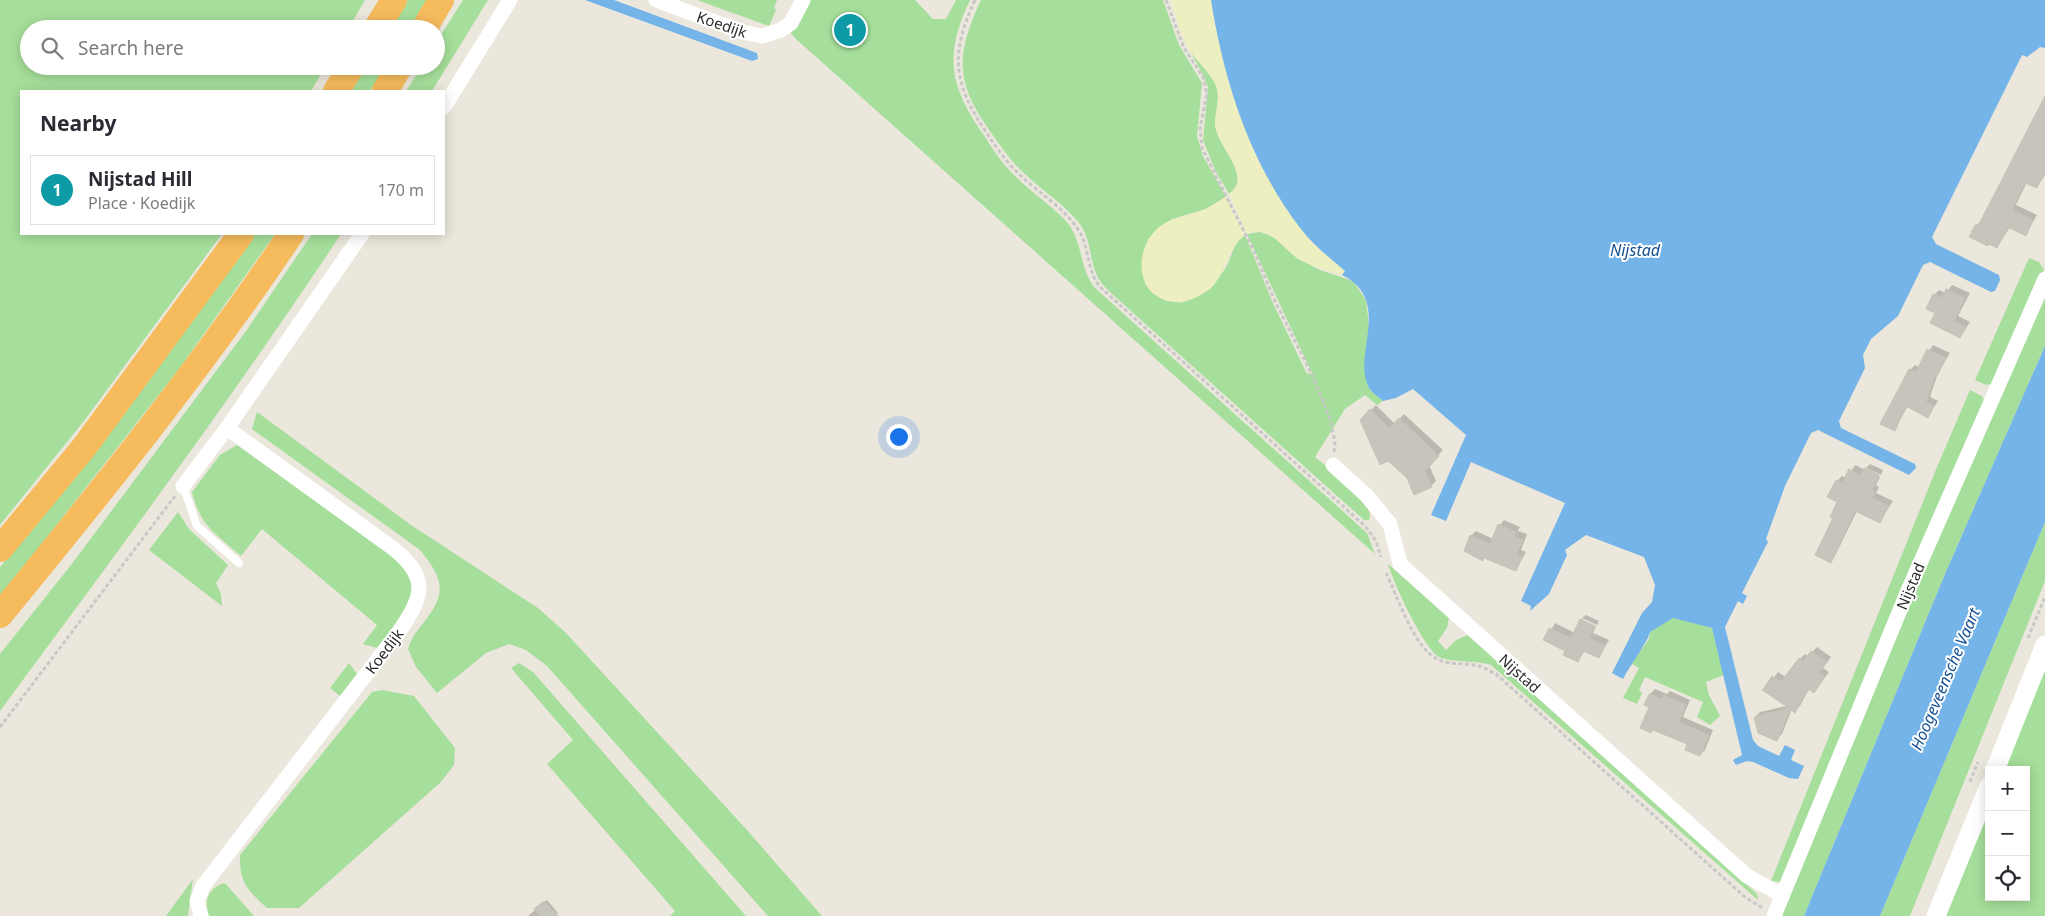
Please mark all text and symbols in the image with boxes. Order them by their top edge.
street label: Koedijk [694,6,750,42]
pin: 1 [834,11,866,49]
search box [20,20,445,75]
icon: search [38,34,66,62]
text: Search here [78,35,184,61]
text: Nearby [40,109,116,137]
text: Nijstad Hill [88,166,192,192]
text: 1 [52,179,62,201]
text: 170 m [377,179,424,201]
text: Place · Koedijk [88,192,195,214]
water label: Nijstad [1610,239,1661,261]
your location [886,424,912,450]
street label: Nijstad [1891,559,1929,613]
water label: Hoogeveensche Vaart [1905,604,1985,753]
street label: Koedijk [360,624,408,678]
street label: Nijstad [1495,649,1545,697]
map controls [1985,766,2030,901]
button: + [1985,766,2030,811]
button: − [1985,811,2030,856]
button: locate [1985,856,2030,901]

